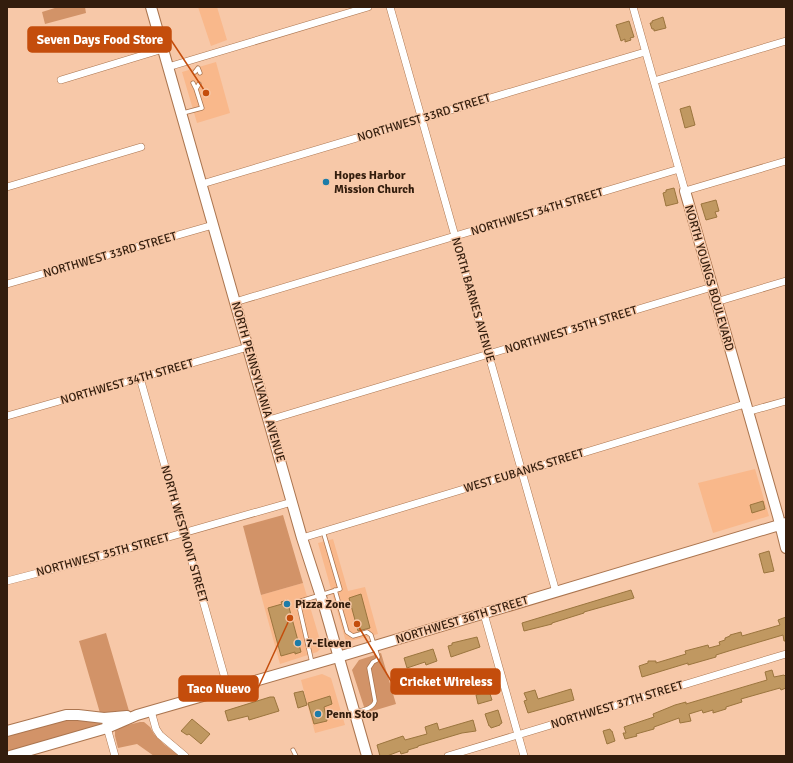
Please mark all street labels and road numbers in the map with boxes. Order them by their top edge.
street label: NORTHWEST 33RD STREET [356,91,493,145]
street label: NORTHWEST 34TH STREET [469,185,605,239]
street label: NORTH YOUNGS BOULEVARD [681,203,737,353]
street label: NORTHWEST 33RD STREET [41,229,179,281]
street label: NORTH BARNES AVENUE [448,236,498,364]
street label: NORTH PENNSYLVANIA AVENUE [228,300,288,464]
street label: NORTHWEST 35TH STREET [503,303,639,357]
street label: NORTHWEST 34TH STREET [59,356,195,408]
street label: WEST EUBANKS STREET [462,446,586,496]
street label: NORTH WESTMONT STREET [157,464,211,604]
street label: NORTHWEST 35TH STREET [35,530,171,580]
street label: NORTHWEST 36TH STREET [394,593,530,647]
street label: NORTHWEST 37TH STREET [549,678,685,732]

